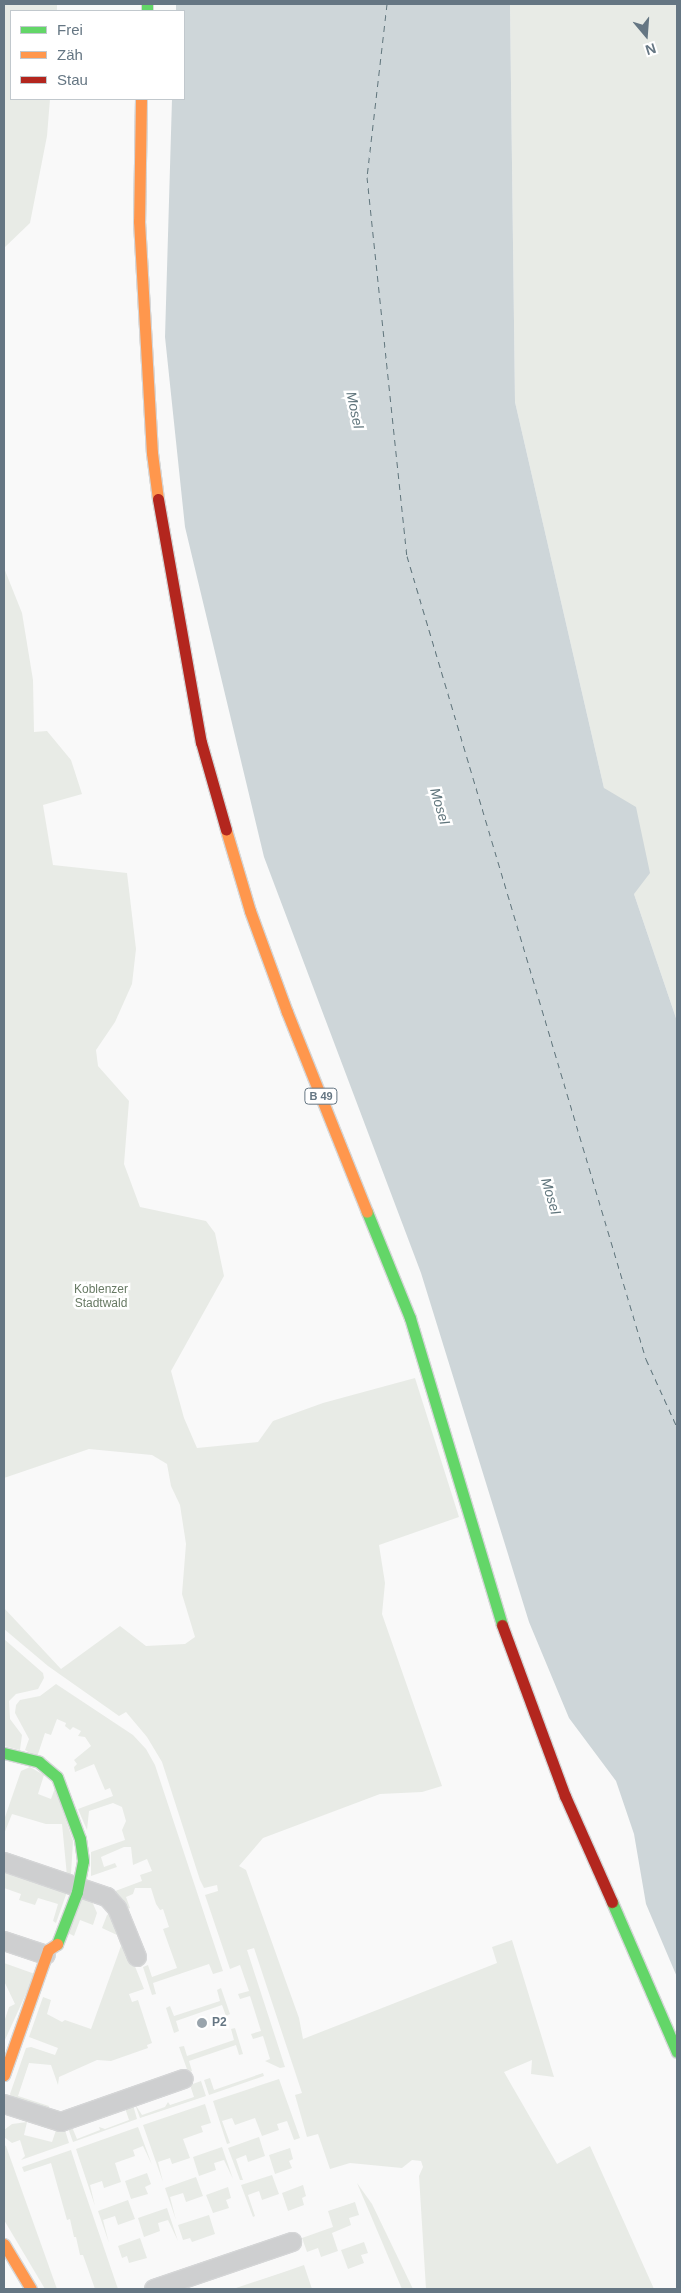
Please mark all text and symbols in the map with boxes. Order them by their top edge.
legend [10,10,185,100]
north arrow [621,10,671,60]
text: Frei [57,21,83,38]
text: N [643,40,658,58]
text: Zäh [57,46,83,63]
text: Stau [57,71,88,88]
water label: Mosel [343,390,367,430]
water label: Mosel [427,786,453,826]
road number: B 49 [304,1088,338,1104]
water label: Mosel [538,1176,564,1216]
park label: Koblenzer Stadtwald [74,1283,128,1311]
place label: P2 [212,2016,227,2030]
marker: P2 [196,2017,208,2029]

